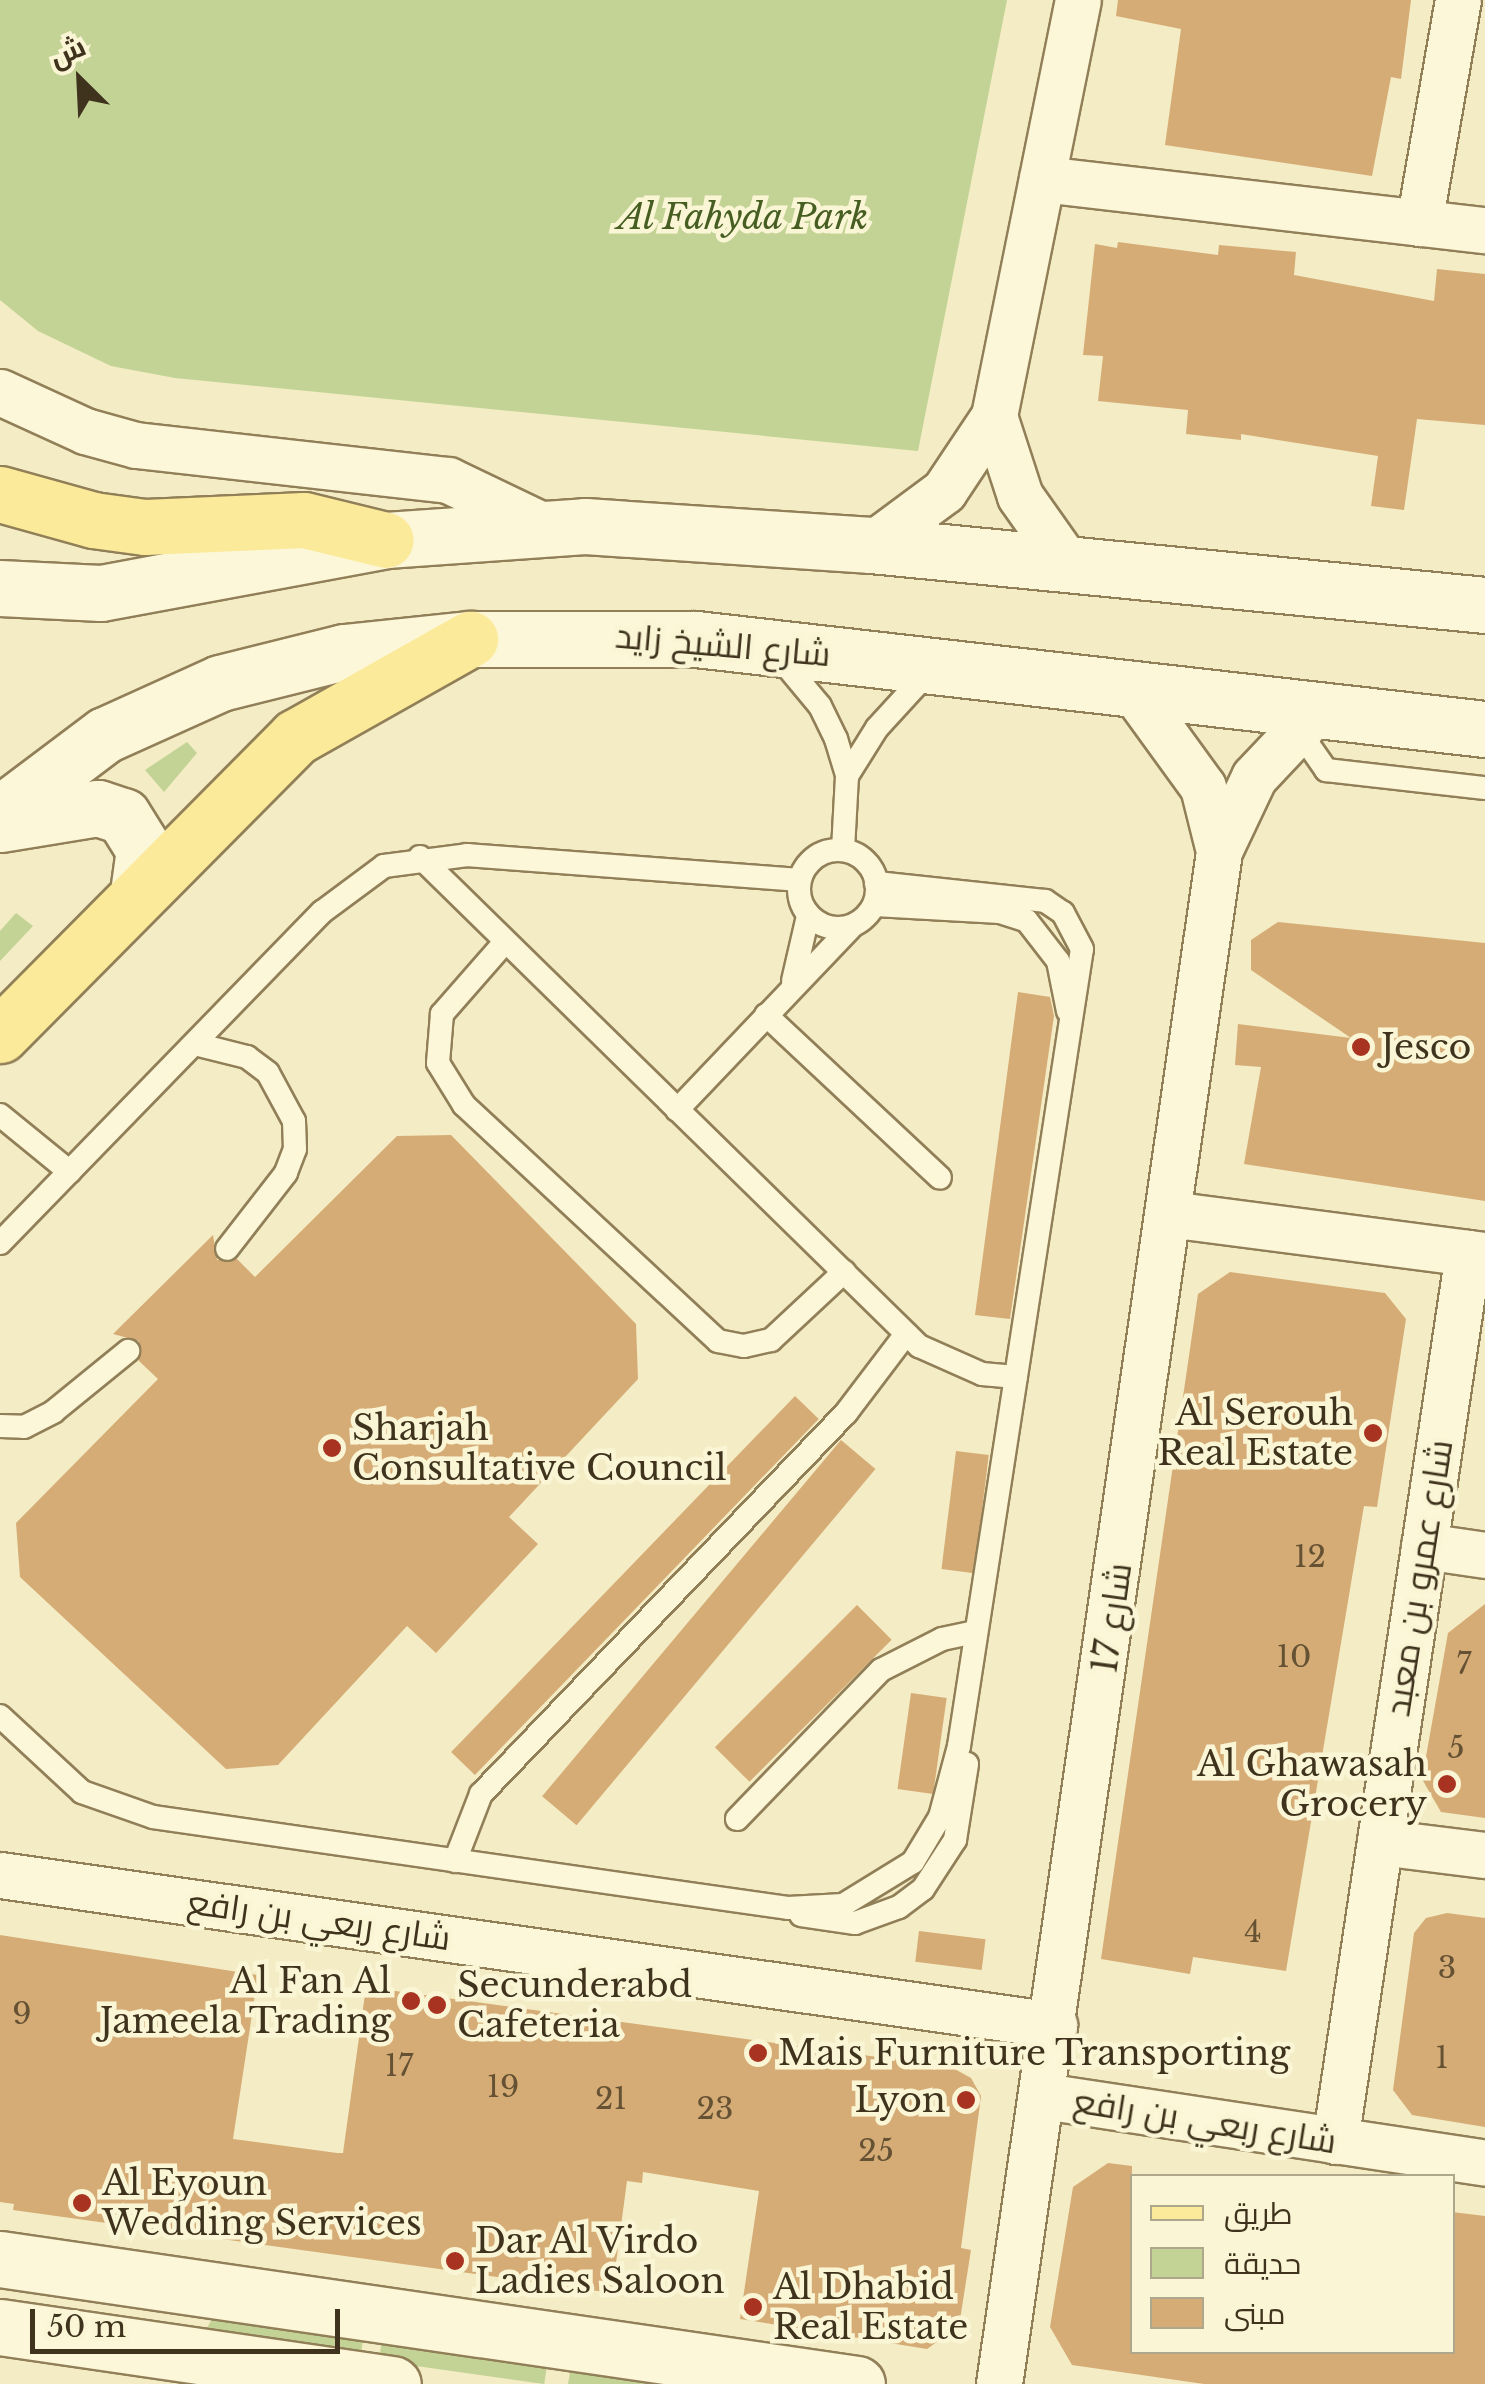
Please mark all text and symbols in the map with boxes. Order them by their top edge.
text: ش [44,29,91,75]
north arrow [30,30,130,130]
park label: Al Fahyda Park [617,196,869,238]
street label: شارع الشيخ زايد [614,615,832,675]
place label: Jesco [1381,1026,1472,1068]
marker: Jesco [1350,1036,1372,1058]
place label: Al Serouh Real Estate [1158,1392,1353,1474]
place label: Sharjah Consultative Council [352,1407,727,1489]
marker: Al Serouh Real Estate [1362,1422,1384,1444]
marker: Sharjah Consultative Council [321,1437,343,1459]
street label: شارع عمرو بن معبد [1376,1437,1462,1719]
house number: 12 [1294,1539,1326,1575]
street label: شارع 17 [1083,1560,1141,1676]
house number: 10 [1277,1639,1311,1675]
house number: 7 [1456,1646,1472,1682]
house number: 5 [1447,1730,1465,1766]
place label: Al Ghawasah Grocery [1197,1743,1427,1825]
marker: Al Ghawasah Grocery [1436,1773,1458,1795]
street label: شارع ربعي بن رافع [185,1881,453,1959]
house number: 4 [1244,1914,1262,1950]
house number: 3 [1438,1950,1456,1986]
place label: Al Fan Al Jameela Trading [98,1960,391,2042]
place label: Secunderabd Cafeteria [457,1964,692,2046]
marker: Al Fan Al Jameela Trading [400,1990,422,2012]
marker: Secunderabd Cafeteria [426,1994,448,2016]
house number: 9 [12,1996,32,2032]
place label: Mais Furniture Transporting [778,2032,1291,2074]
house number: 1 [1435,2040,1449,2076]
marker: Mais Furniture Transporting [747,2042,769,2064]
house number: 17 [385,2048,413,2084]
house number: 19 [487,2069,519,2105]
place label: Lyon [855,2079,946,2121]
street label: شارع ربعي بن رافع [1071,2079,1339,2163]
house number: 21 [595,2081,627,2117]
marker: Lyon [955,2089,977,2111]
house number: 23 [697,2091,733,2127]
house number: 25 [858,2133,894,2169]
place label: Al Eyoun Wedding Services [102,2162,422,2244]
legend [1130,2174,1455,2354]
marker: Al Eyoun Wedding Services [71,2192,93,2214]
text: طريق [1224,2195,1293,2232]
place label: Dar Al Virdo Ladies Saloon [475,2220,725,2302]
text: حديقة [1224,2245,1301,2282]
marker: Dar Al Virdo Ladies Saloon [444,2250,466,2272]
place label: Al Dhabid Real Estate [773,2266,968,2348]
scale bar [35,2289,345,2351]
text: مبنى [1224,2295,1285,2332]
marker: Al Dhabid Real Estate [742,2296,764,2318]
text: 50 m [47,2308,126,2345]

